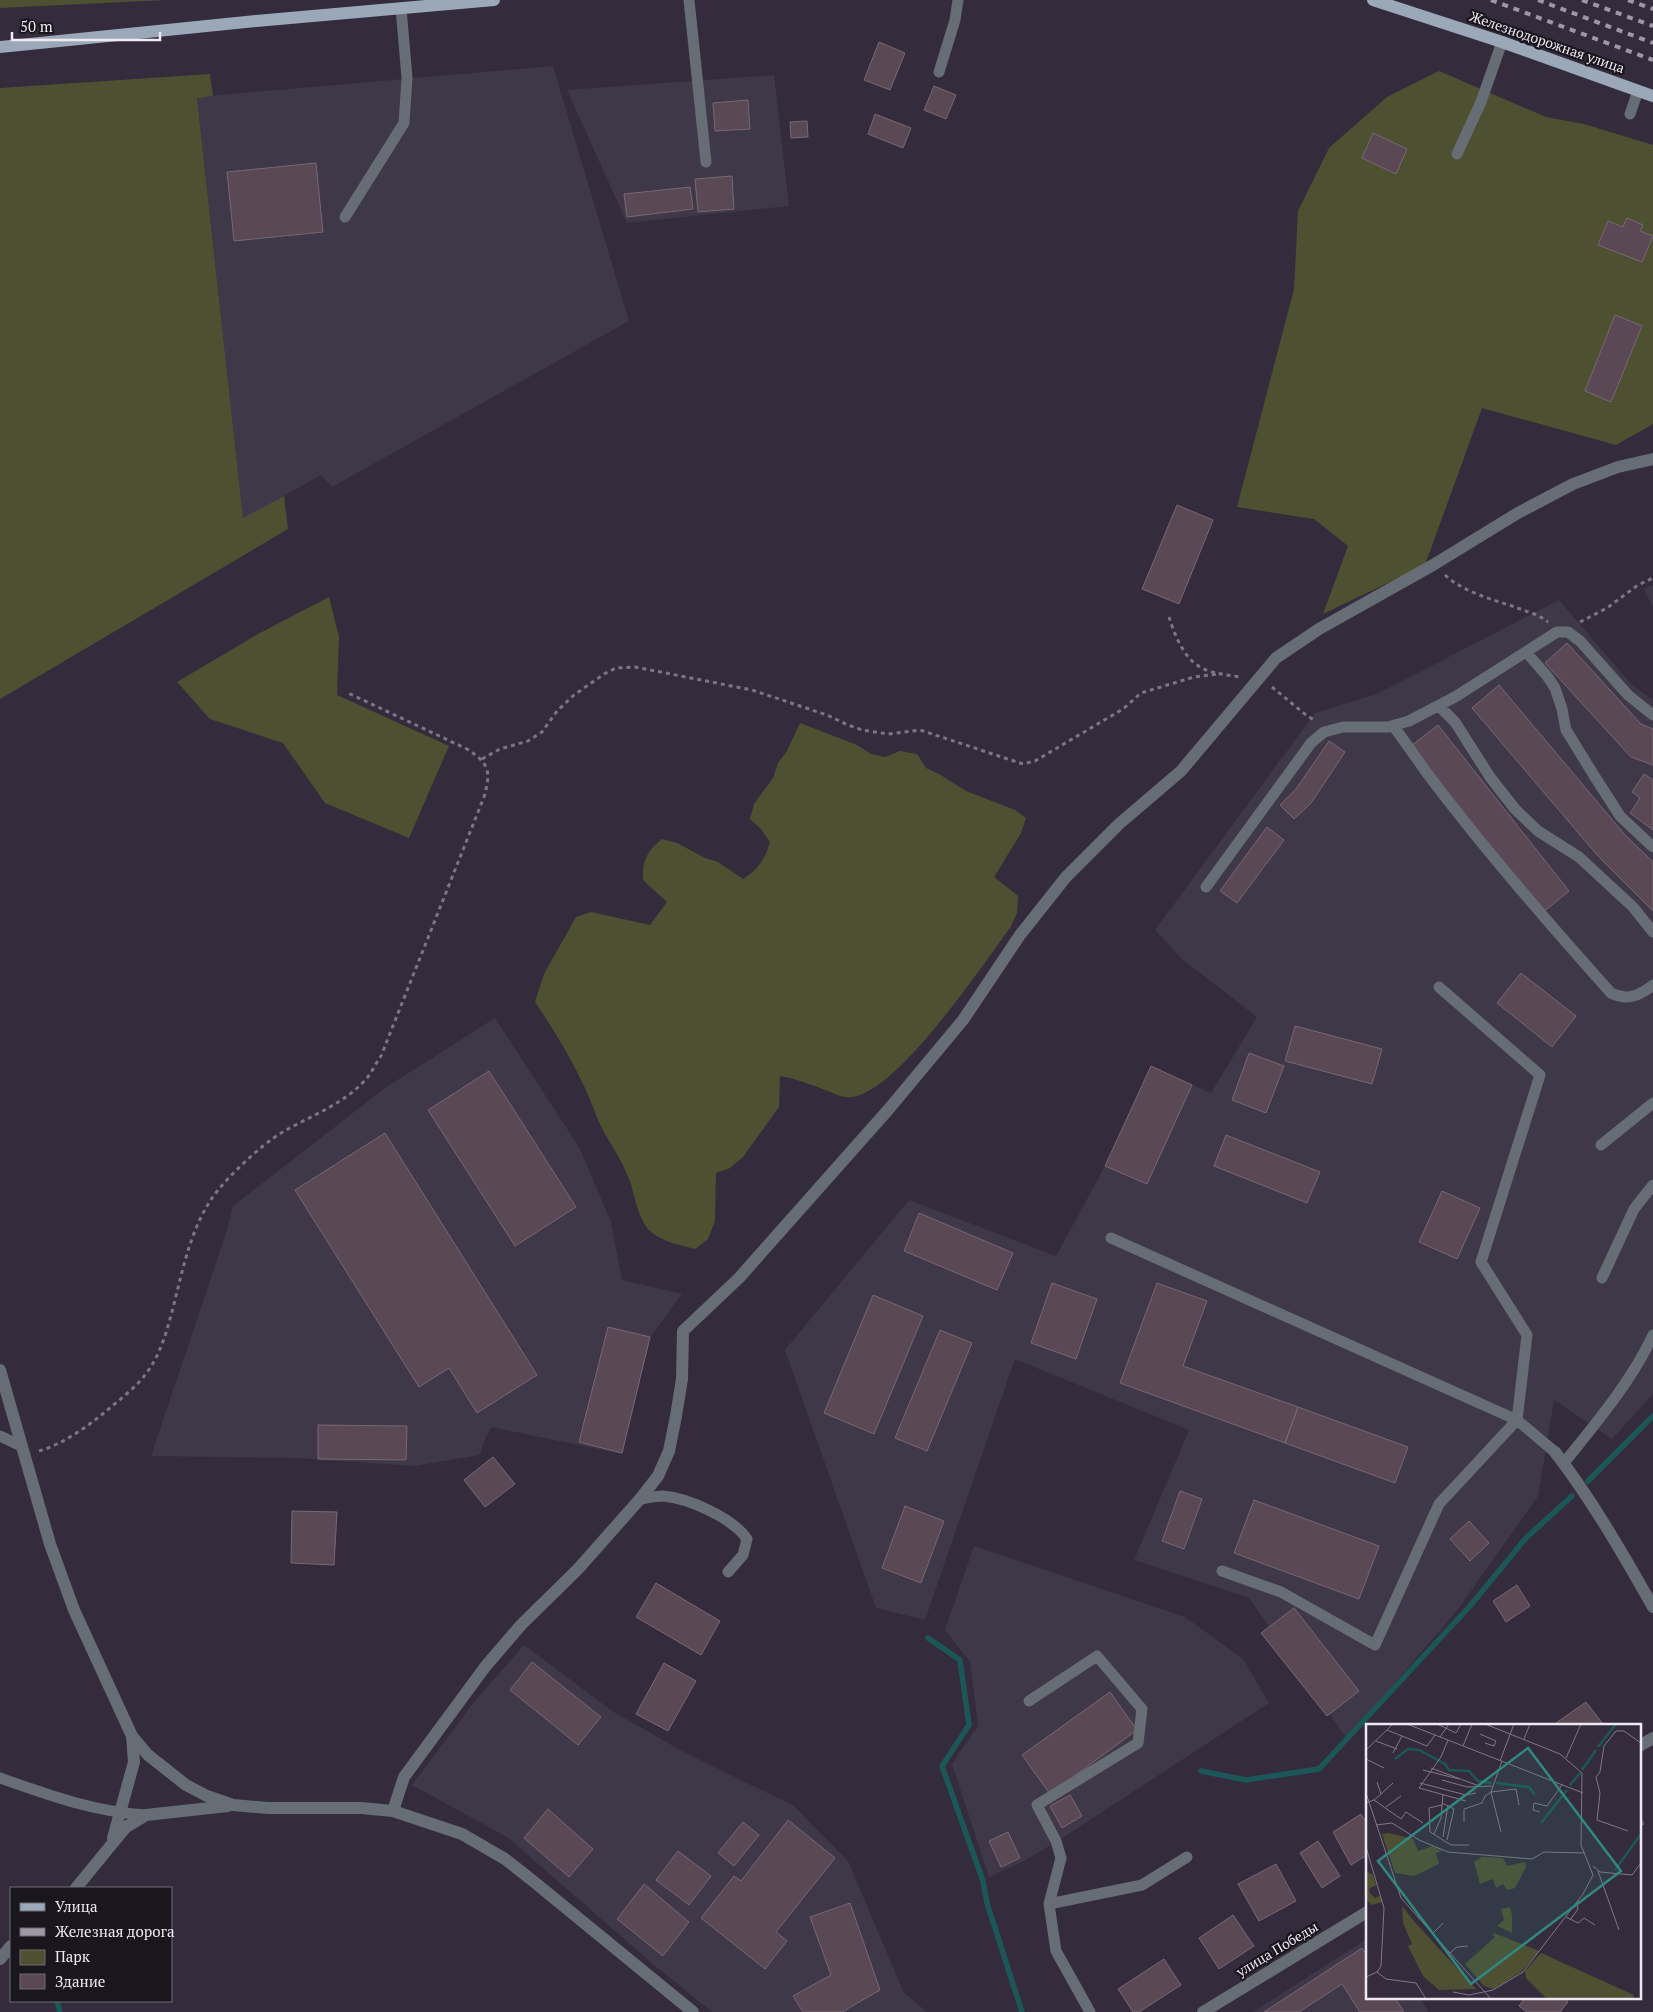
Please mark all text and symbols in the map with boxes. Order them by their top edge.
street label: Железнодорожная улица [1467,6,1627,77]
scale bar [12,10,160,42]
text: 50 m [20,16,53,36]
inset map [1366,1724,1640,2000]
legend [10,1887,172,2002]
text: Улица [55,1896,98,1916]
street label: улица Победы [1231,1917,1321,1981]
text: Железная дорога [55,1921,175,1941]
text: Парк [55,1946,91,1966]
text: Здание [55,1971,105,1991]

